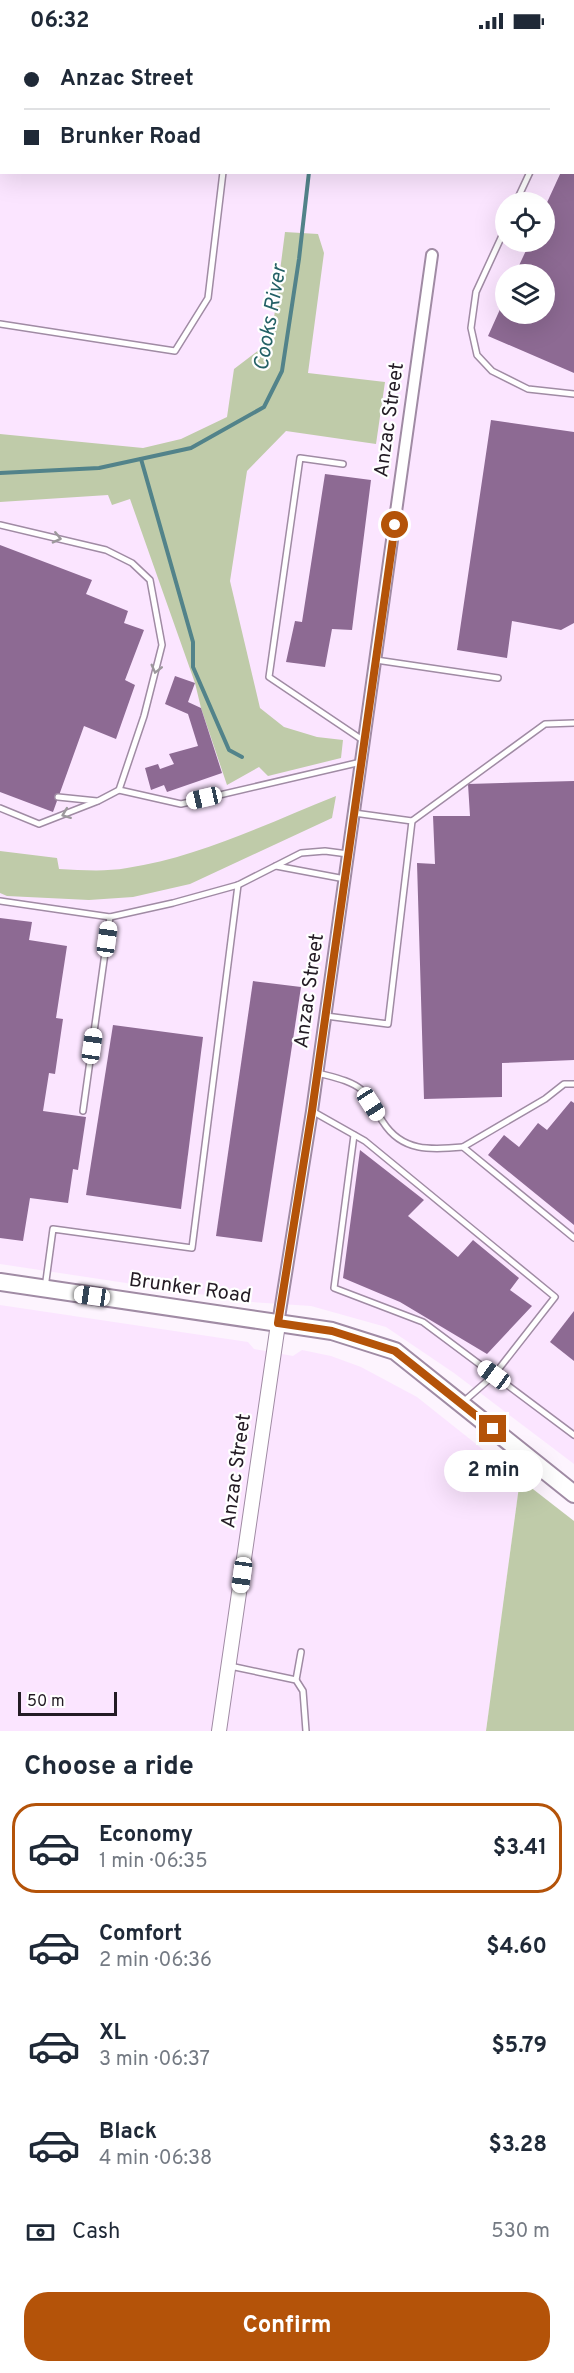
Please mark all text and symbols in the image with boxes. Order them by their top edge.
text: 06:32 [30,8,90,35]
text: Anzac Street [60,66,194,93]
text: Brunker Road [60,124,201,151]
map controls [495,192,555,324]
button: locate [495,192,555,252]
water label: Cooks River [248,261,294,373]
button: layers [495,264,555,324]
street label: Anzac Street [369,361,411,479]
route start [381,511,408,538]
one-way arrow [52,531,62,544]
one-way arrow [151,663,163,674]
car [184,785,224,811]
one-way arrow [61,807,72,819]
car [96,920,118,958]
street label: Anzac Street [289,932,331,1050]
car [81,1027,103,1065]
car [354,1084,388,1124]
street label: Brunker Road [127,1268,253,1310]
car [73,1285,111,1307]
car [474,1357,514,1393]
street label: Anzac Street [216,1412,258,1530]
route end [479,1415,506,1442]
callout: 2 min [444,1450,542,1492]
text: 2 min [467,1458,520,1484]
car [231,1556,253,1594]
scale bar [18,1689,117,1716]
text: 50 m [27,1692,65,1712]
text: Choose a ride [24,1750,194,1784]
icon: car [27,1821,81,1875]
text: Economy [99,1822,193,1849]
text: $3.41 [493,1835,547,1862]
text: 1 min · 06:35 [99,1849,208,1875]
icon: car [27,1920,81,1974]
text: Comfort [99,1921,182,1948]
text: $4.60 [486,1934,547,1961]
text: 2 min · 06:36 [99,1948,212,1974]
icon: car [27,2019,81,2073]
text: XL [99,2020,126,2047]
text: $5.79 [491,2033,547,2060]
text: 3 min · 06:37 [99,2047,210,2073]
icon: car [27,2118,81,2172]
text: Black [99,2119,157,2146]
text: $3.28 [488,2132,547,2159]
text: 4 min · 06:38 [99,2146,212,2172]
icon: cash [24,2216,57,2249]
text: Cash [72,2219,121,2246]
text: 530 m [491,2219,550,2245]
button: Confirm [24,2292,550,2361]

